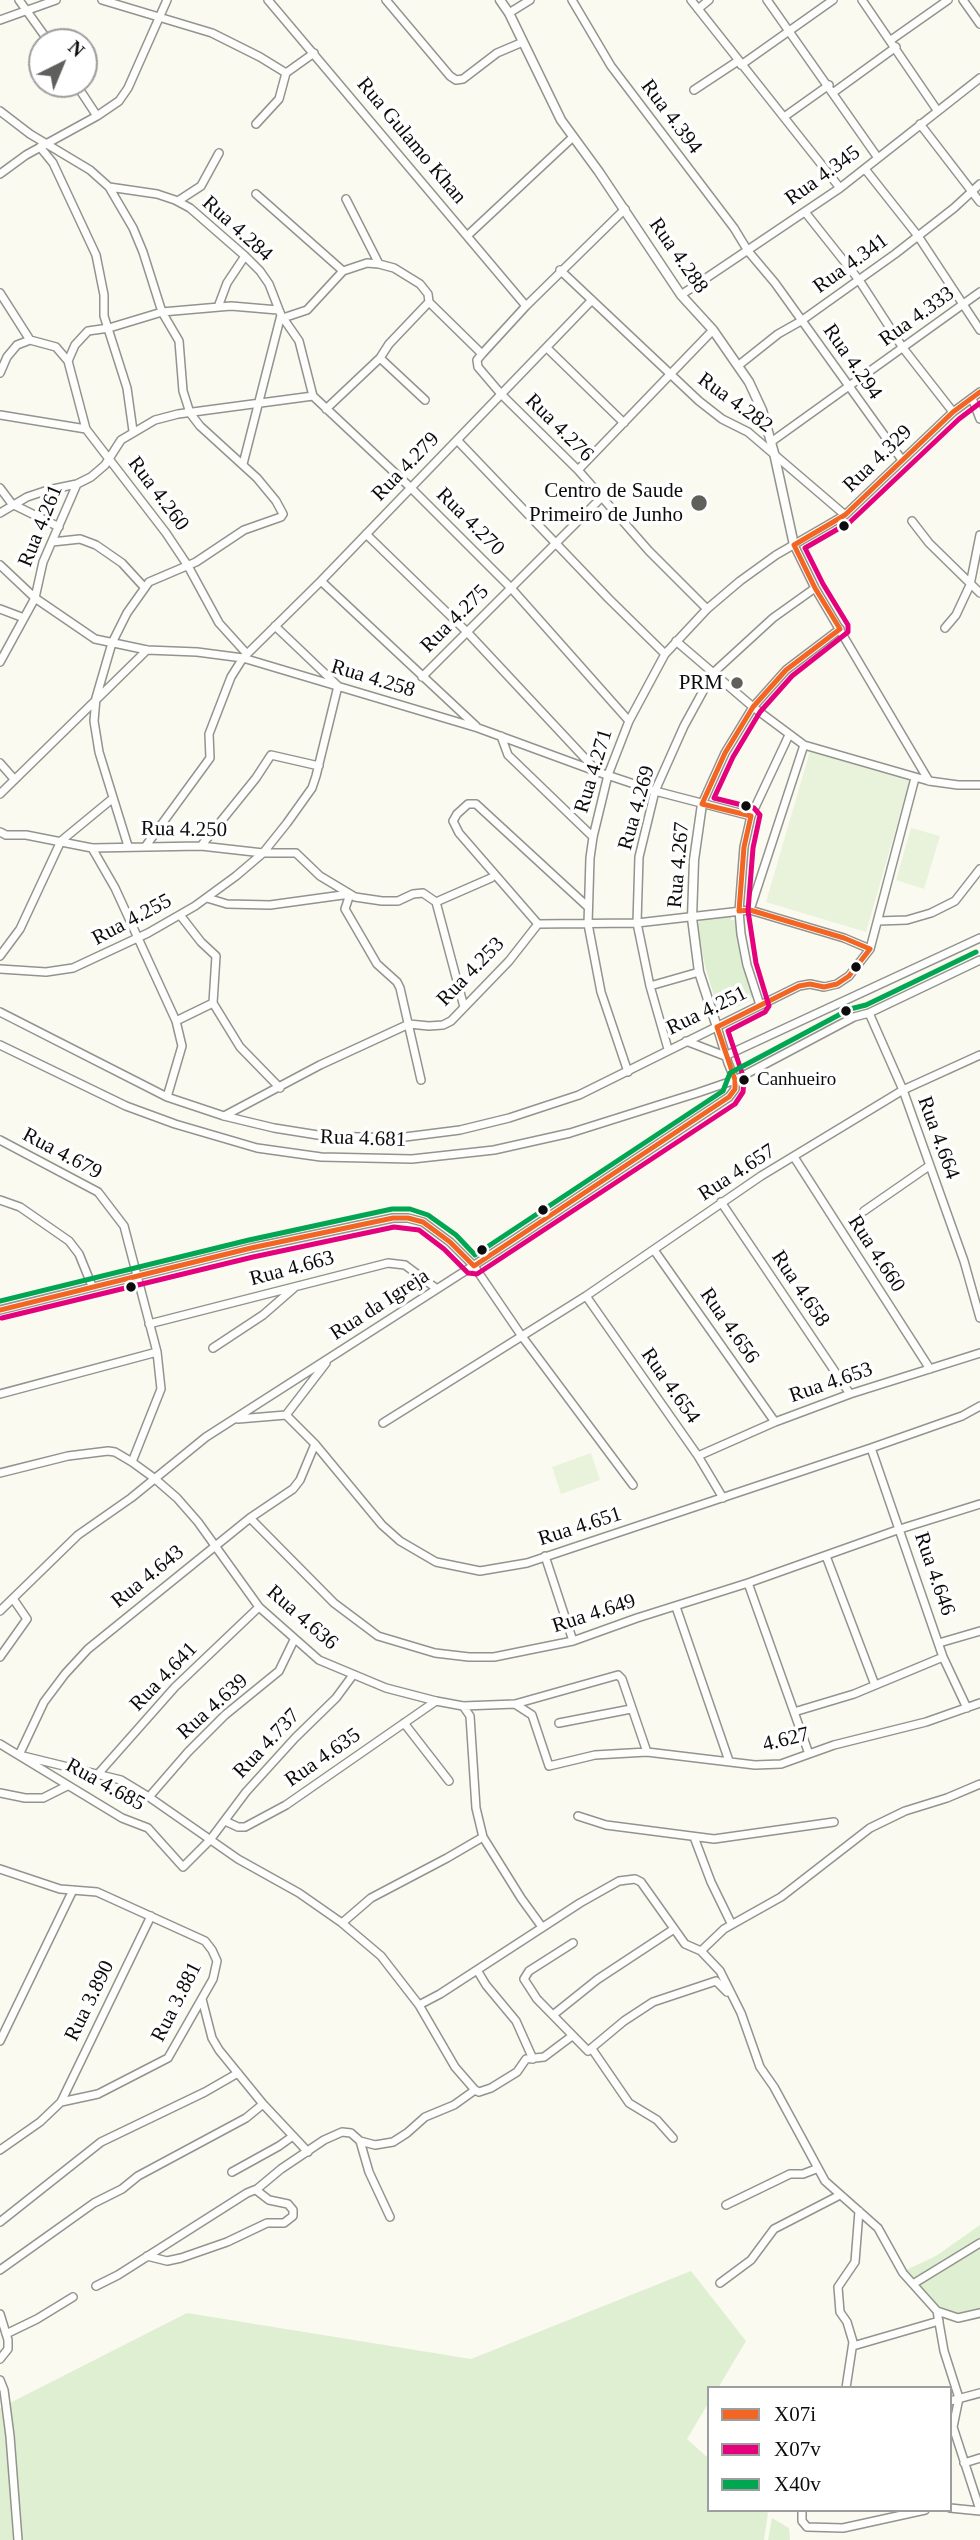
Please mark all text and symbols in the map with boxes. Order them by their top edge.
north arrow [28,28,98,98]
text: N [64,36,88,61]
street label: Rua Gulamo Khan [351,73,471,209]
street label: Rua 4.394 [635,75,707,159]
street label: Rua 4.345 [781,140,865,212]
street label: Rua 4.284 [196,191,278,267]
street label: Rua 4.288 [643,213,713,299]
street label: Rua 4.341 [809,228,893,300]
street label: Rua 4.333 [875,281,959,353]
street label: Rua 4.294 [817,319,887,405]
street label: Rua 4.282 [693,367,777,439]
street label: Rua 4.276 [520,389,598,467]
street label: Rua 4.329 [838,420,918,498]
street label: Rua 4.279 [367,427,445,507]
street label: Rua 4.260 [122,452,194,536]
place label: Centro de Saude Primeiro de Junho [529,478,683,528]
street label: Rua 4.261 [13,481,69,571]
street label: Rua 4.270 [431,483,509,561]
marker: Centro de Saude Primeiro de Junho [689,493,709,513]
unlabelled marker [837,519,851,533]
street label: Rua 4.275 [416,580,494,658]
street label: Rua 4.258 [328,654,418,704]
place label: PRM [679,670,723,696]
marker: PRM [729,675,745,691]
street label: Rua 4.271 [569,726,619,816]
street label: Rua 4.269 [613,763,661,853]
unlabelled marker [739,799,753,813]
street label: Rua 4.250 [141,817,227,843]
street label: Rua 4.267 [663,821,695,909]
street label: Rua 4.255 [88,889,176,951]
street label: Rua 4.253 [432,932,510,1012]
unlabelled marker [849,960,863,974]
street label: Rua 4.251 [663,981,751,1041]
unlabelled marker [839,1004,853,1018]
place label: Canhueiro [757,1069,836,1091]
marker: Canhueiro [737,1073,751,1087]
street label: Rua 4.664 [911,1093,965,1183]
street label: Rua 4.679 [18,1123,106,1185]
street label: Rua 4.681 [319,1125,407,1153]
street label: Rua 4.657 [694,1139,780,1207]
unlabelled marker [536,1203,550,1217]
street label: Rua 4.660 [842,1211,910,1297]
unlabelled marker [475,1243,489,1257]
street label: Rua 4.663 [247,1246,337,1292]
street label: Rua 4.658 [765,1246,835,1332]
street label: Rua da Igreja [326,1264,434,1346]
unlabelled marker [124,1280,138,1294]
street label: Rua 4.656 [694,1283,764,1369]
street label: Rua 4.654 [635,1343,705,1429]
street label: Rua 4.653 [786,1357,876,1409]
street label: Rua 4.651 [535,1502,625,1552]
street label: Rua 4.646 [908,1529,960,1619]
street label: Rua 4.643 [107,1540,189,1614]
street label: Rua 4.636 [261,1580,343,1656]
street label: Rua 4.649 [549,1589,639,1639]
street label: Rua 4.641 [125,1637,203,1717]
street label: Rua 4.639 [172,1669,254,1745]
street label: Rua 4.737 [228,1704,306,1784]
street label: 4.627 [760,1722,812,1758]
street label: Rua 4.635 [280,1723,366,1793]
street label: Rua 4.685 [61,1753,149,1817]
street label: Rua 3.890 [60,1957,120,2045]
street label: Rua 3.881 [146,1958,208,2046]
legend [707,2386,952,2512]
text: X07i [774,2402,816,2426]
text: X07v [774,2437,821,2461]
text: X40v [774,2472,821,2496]

